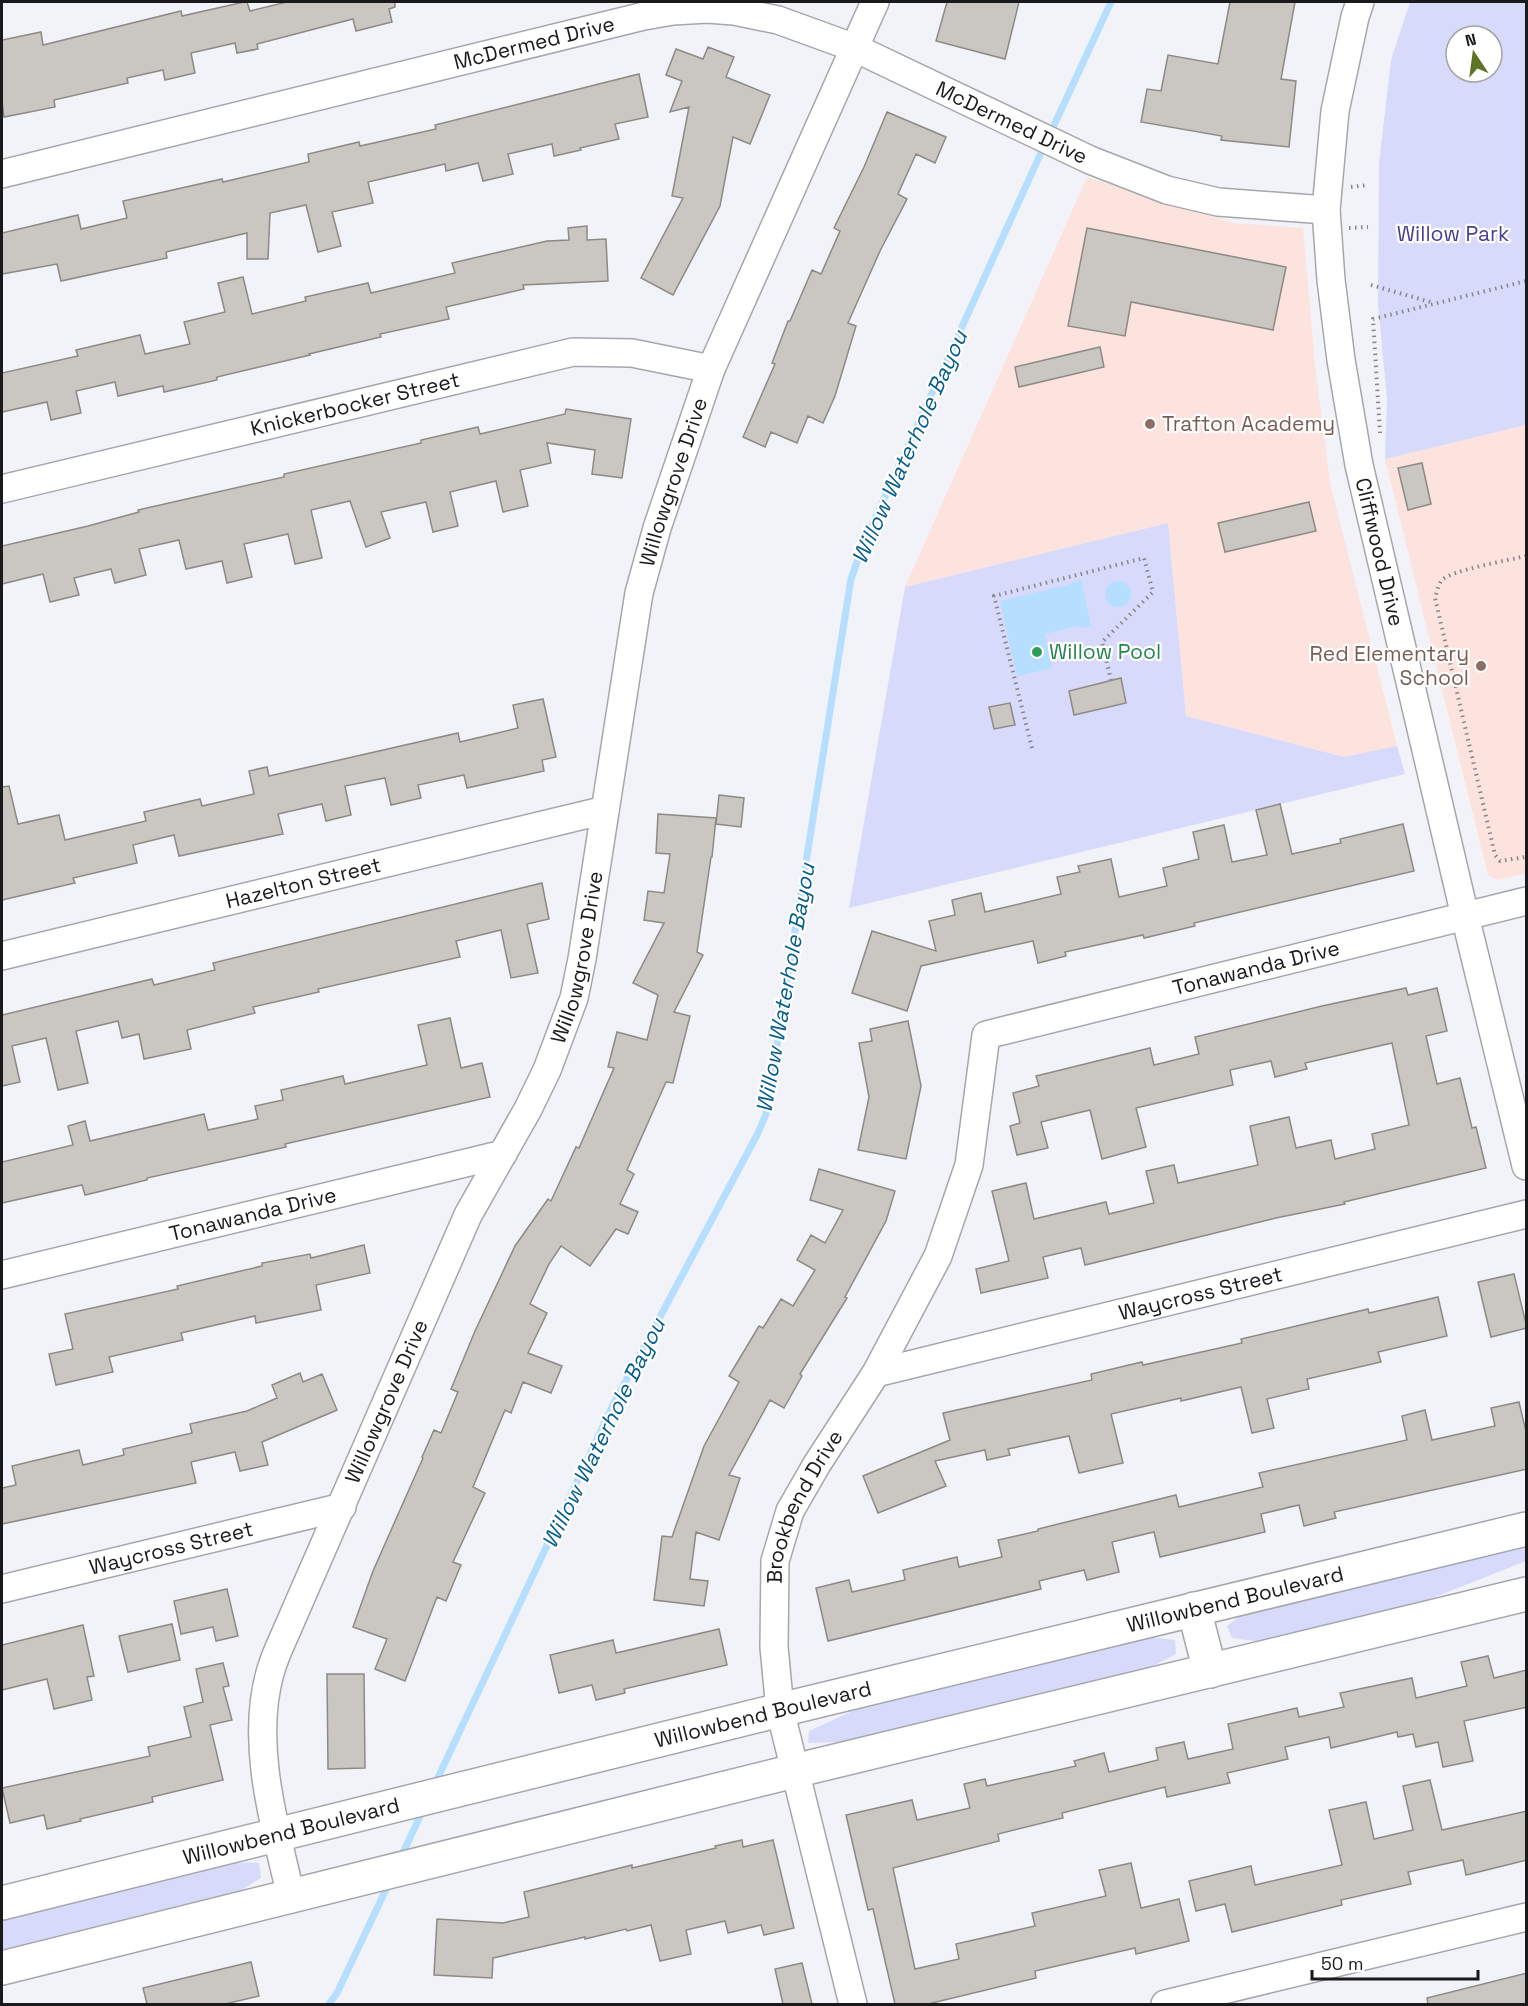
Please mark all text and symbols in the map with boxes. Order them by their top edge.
street label: McDermed Drive [451,10,617,75]
north arrow [1444,24,1504,84]
text: N [1463,28,1478,51]
street label: McDermed Drive [932,75,1092,170]
park label: Willow Park [1397,220,1509,247]
water label: Willow Waterhole Bayou [845,325,974,568]
street label: Knickerbocker Street [248,366,462,442]
street label: Willowgrove Drive [633,394,713,569]
place label: Trafton Academy [1162,410,1335,437]
marker: Trafton Academy [1143,417,1157,431]
street label: Cliffwood Drive [1349,475,1410,629]
place label: Willow Pool [1049,638,1161,665]
place label: Red Elementary School [1309,640,1469,691]
marker: Willow Pool [1030,645,1044,659]
marker: Red Elementary School [1474,659,1488,673]
street label: Hazelton Street [223,851,384,914]
water label: Willow Waterhole Bayou [749,860,821,1115]
street label: Willowgrove Drive [544,869,608,1047]
street label: Tonawanda Drive [1170,934,1342,1001]
street label: Tonawanda Drive [166,1181,339,1247]
street label: Waycross Street [1116,1260,1285,1326]
water label: Willow Waterhole Bayou [535,1312,672,1553]
street label: Willowgrove Drive [339,1315,434,1487]
street label: Brookbend Drive [761,1425,848,1584]
street label: Waycross Street [86,1515,256,1581]
street label: Willowbend Boulevard [1124,1560,1346,1638]
street label: Willowbend Boulevard [652,1674,874,1754]
street label: Willowbend Boulevard [180,1791,402,1871]
scale bar [1312,1943,1478,1981]
text: 50 m [1321,1952,1363,1975]

